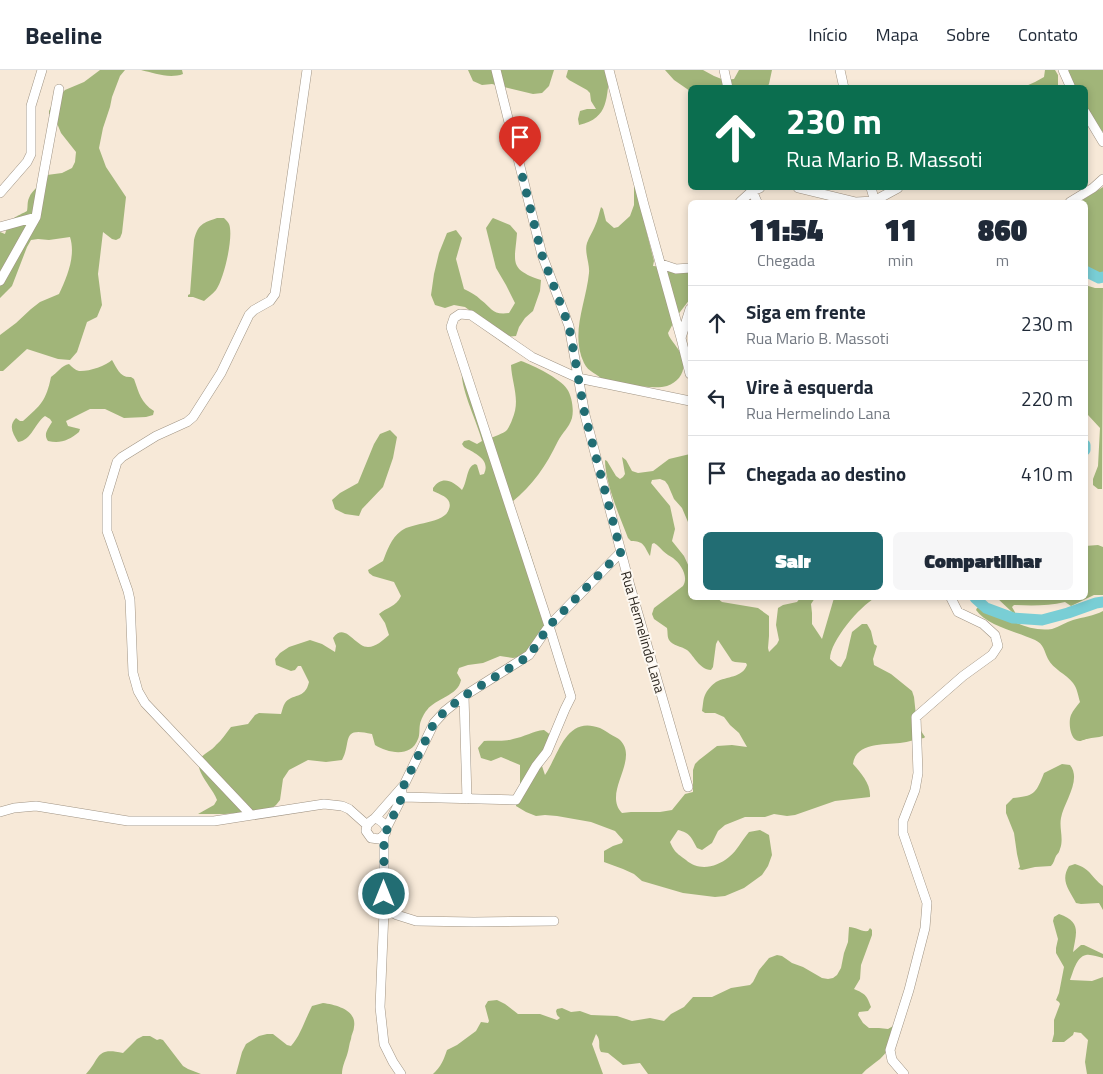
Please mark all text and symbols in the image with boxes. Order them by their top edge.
text: Beeline [25,17,102,53]
text: Início [808,21,848,48]
text: Mapa [876,21,918,48]
text: Sobre [946,21,990,48]
text: Contato [1018,21,1078,48]
text: 230 m [786,94,882,148]
icon: ahead [703,105,768,170]
pin [499,116,541,167]
icon: arrive [506,123,534,151]
text: Rua Mario B. Massoti [786,142,983,176]
text: 11:54 [749,207,823,253]
text: 11 [884,207,917,253]
text: 860 [978,207,1027,253]
text: Chegada [757,248,815,272]
text: min [888,248,913,272]
text: m [996,248,1009,272]
text: Siga em frente [746,297,866,326]
icon: ahead [703,309,731,337]
text: 230 m [1021,309,1073,338]
text: Rua Mario B. Massoti [746,326,889,350]
text: Vire à esquerda [746,372,874,401]
icon: left [703,384,731,412]
text: 220 m [1021,384,1073,413]
text: Rua Hermelindo Lana [746,401,890,425]
icon: arrive [703,459,731,487]
text: Chegada ao destino [746,459,906,488]
text: 410 m [1021,459,1073,488]
button: Sair [703,532,883,590]
button: Compartilhar [893,532,1073,590]
street label: Rua Hermelindo Lana [616,568,671,695]
position arrow [357,867,409,919]

